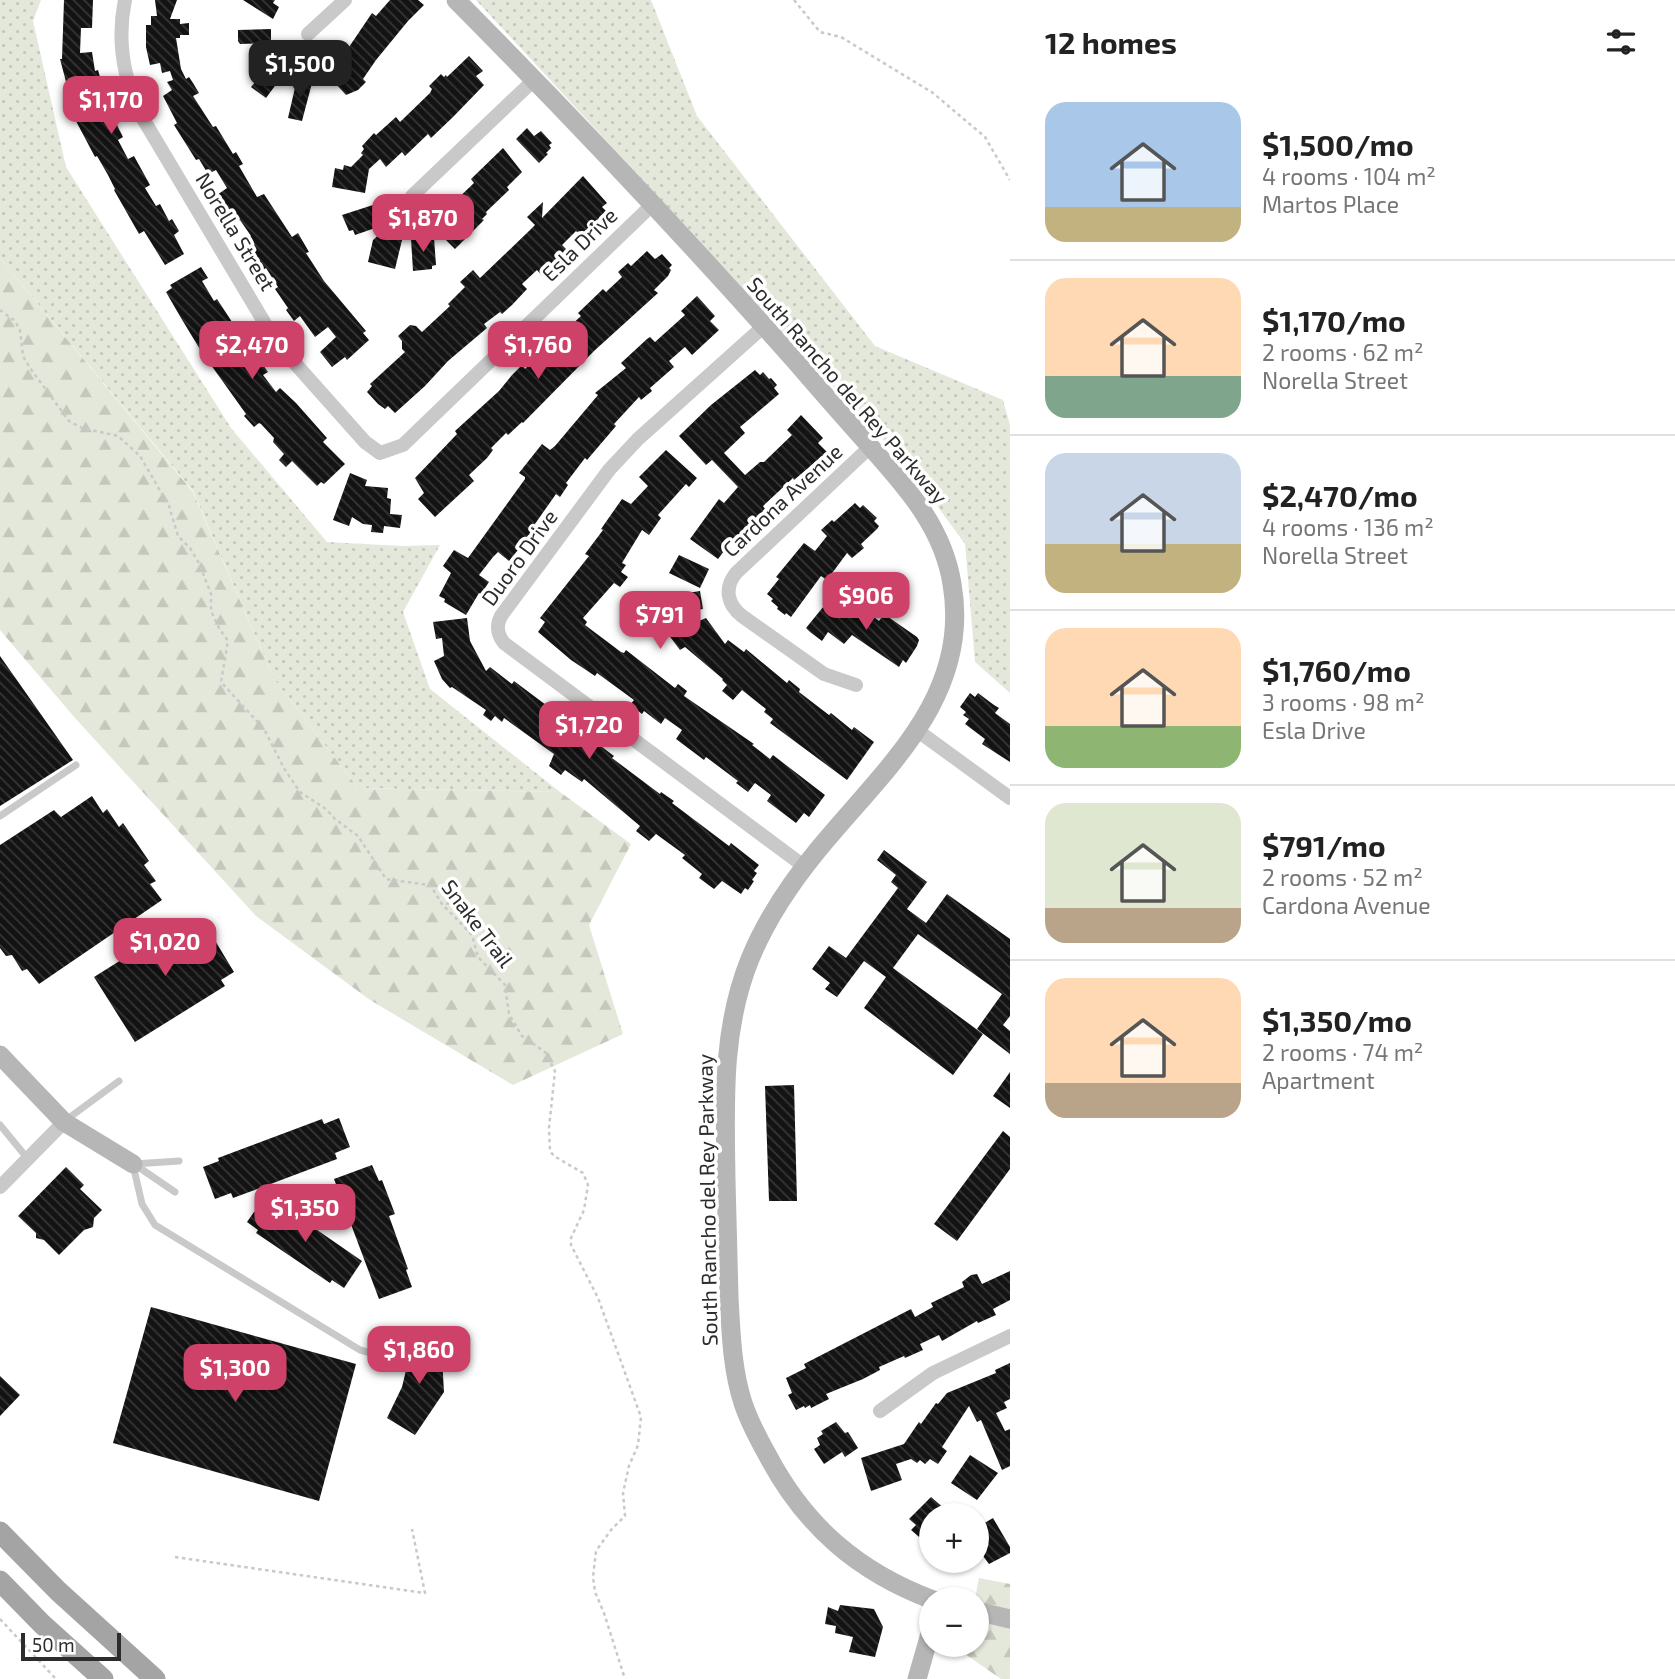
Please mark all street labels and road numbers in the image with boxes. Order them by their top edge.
street label: Norella Street [191,168,281,295]
street label: Esla Drive [536,202,622,286]
street label: South Rancho del Rey Parkway [743,272,953,509]
street label: Cardona Avenue [717,438,847,562]
street label: Duoro Drive [476,504,562,610]
street label: Snake Trail [437,874,520,972]
street label: South Rancho del Rey Parkway [691,1054,722,1346]

